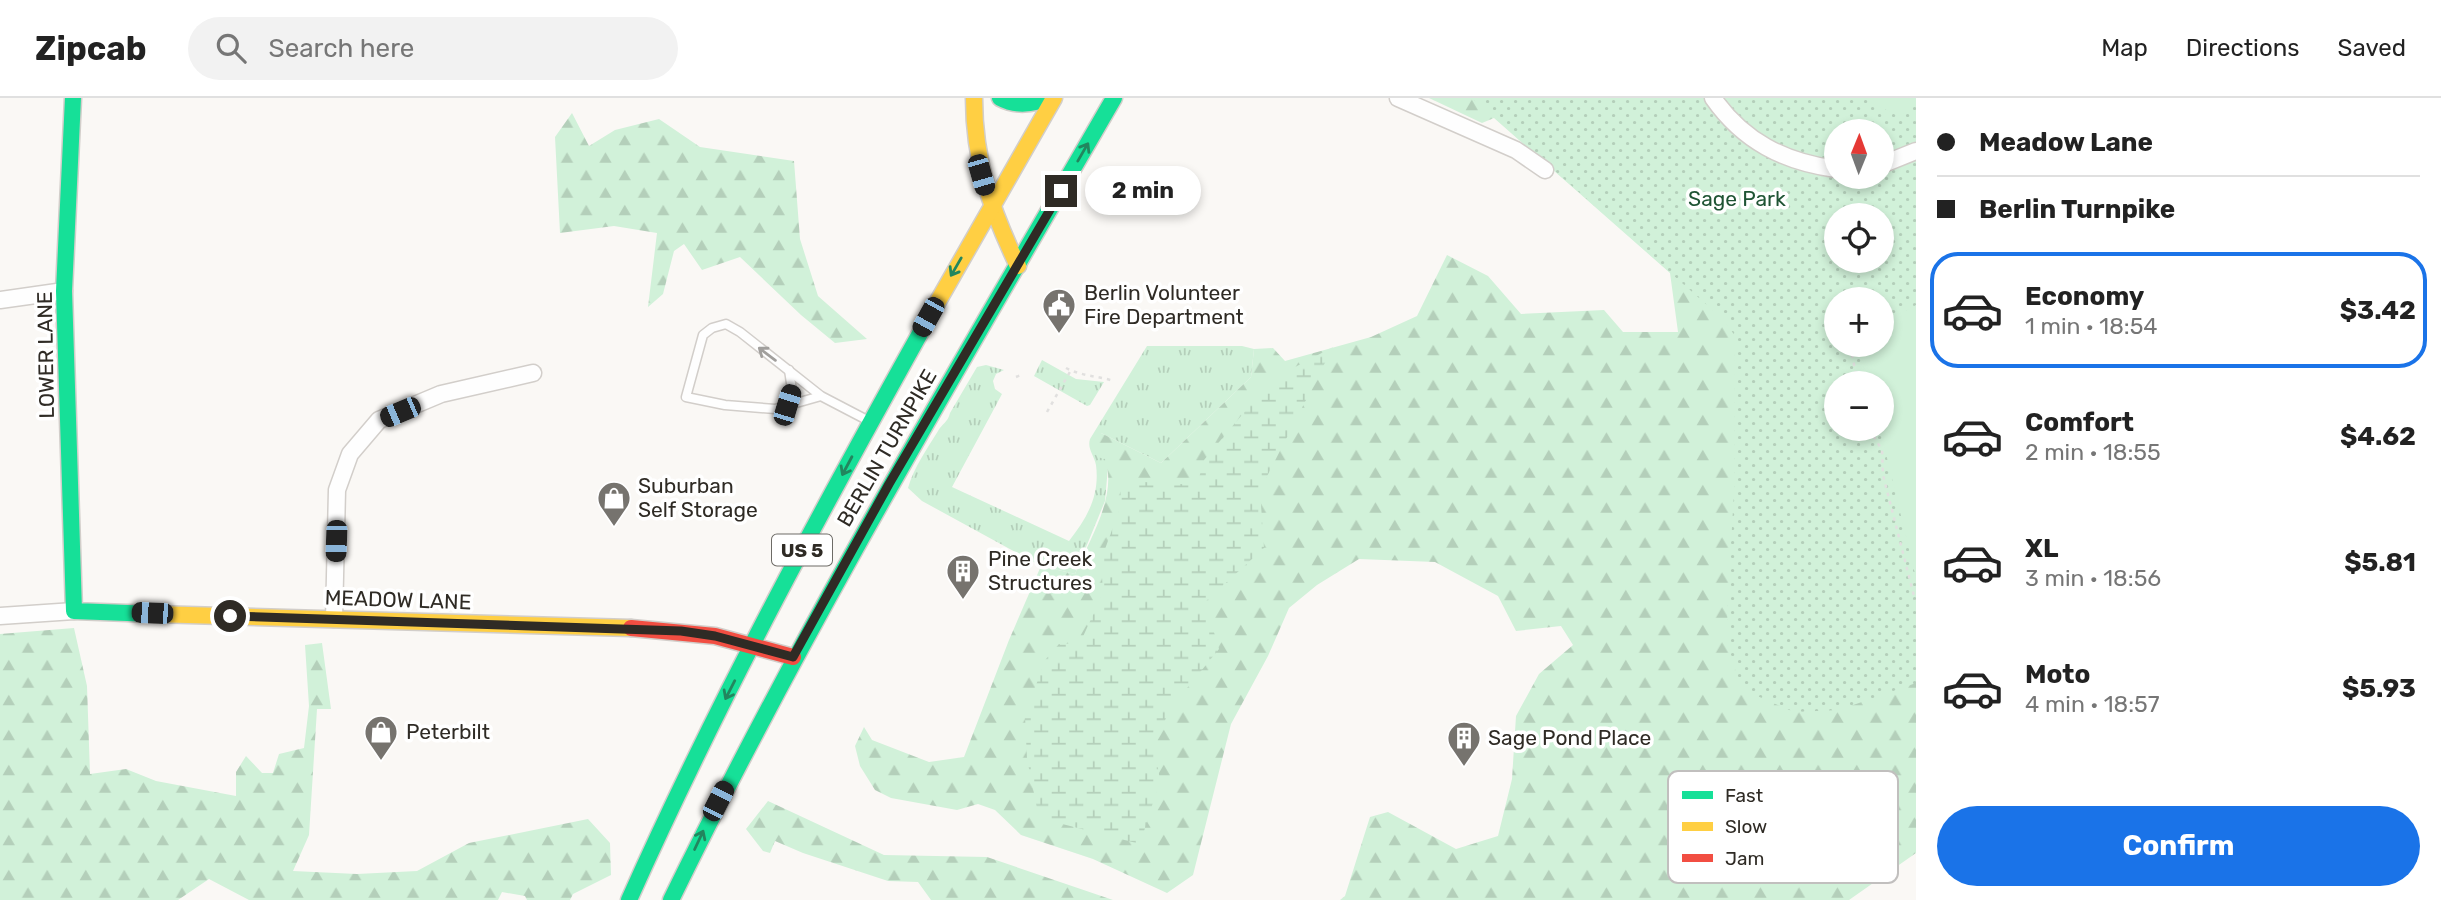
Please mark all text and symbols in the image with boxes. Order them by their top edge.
search box [188,17,678,80]
text: Zipcab [35,29,146,68]
icon: search [212,29,250,67]
text: Search here [268,33,414,64]
text: Map [2101,34,2148,62]
text: Directions [2186,34,2299,62]
text: Saved [2337,34,2406,62]
north arrow [1824,119,1894,189]
map controls [1824,119,1894,441]
text: Meadow Lane [1979,127,2153,158]
one-way arrow [1077,142,1090,163]
car [966,152,997,198]
callout: 2 min [1086,166,1201,216]
route end [1045,175,1077,207]
text: 2 min [1112,176,1174,204]
park label: Sage Park [1688,186,1786,211]
text: Berlin Turnpike [1979,194,2175,225]
button: locate [1824,203,1894,273]
one-way arrow [949,256,963,276]
icon: car [1941,279,2004,342]
place label: Berlin Volunteer Fire Department [1084,280,1244,329]
text: Economy [2025,281,2144,312]
public building icon: Berlin Volunteer Fire Department [1040,286,1078,335]
button: + [1824,287,1894,357]
street label: LOWER LANE [32,291,59,419]
car [909,294,948,340]
text: $3.42 [2340,295,2416,326]
text: 1 min · 18:54 [2025,312,2158,340]
one-way arrow [758,346,777,361]
street label: BERLIN TURNPIKE [831,365,942,531]
button: − [1824,371,1894,441]
car [771,382,804,428]
car [377,394,424,430]
icon: car [1941,405,2004,468]
text: Comfort [2025,407,2134,438]
text: $4.62 [2340,421,2416,452]
text: 2 min · 18:55 [2025,438,2161,466]
one-way arrow [839,455,853,476]
place label: Suburban Self Storage [638,473,758,522]
shop icon: Suburban Self Storage [595,479,633,528]
car [325,520,348,562]
icon: car [1941,531,2004,594]
text: XL [2025,533,2058,564]
road number: US 5 [772,534,832,565]
place label: Pine Creek Structures [988,546,1093,595]
text: $5.81 [2344,547,2416,578]
building icon: Pine Creek Structures [944,552,982,601]
text: 3 min · 18:56 [2025,564,2161,592]
street label: MEADOW LANE [324,584,472,615]
route start [214,600,246,632]
car [131,602,174,624]
icon: car [1941,657,2004,720]
text: Moto [2025,659,2090,690]
text: $5.93 [2342,673,2416,704]
one-way arrow [723,679,737,700]
text: 4 min · 18:57 [2025,690,2160,718]
shop icon: Peterbilt [362,713,400,762]
place label: Peterbilt [406,719,490,744]
building icon: Sage Pond Place [1445,719,1483,768]
place label: Sage Pond Place [1488,725,1651,750]
legend [1668,771,1898,883]
car [700,778,737,824]
text: Fast [1725,784,1764,807]
button: Confirm [1937,806,2420,886]
text: Slow [1725,815,1767,838]
one-way arrow [693,830,707,851]
text: Jam [1725,847,1764,870]

